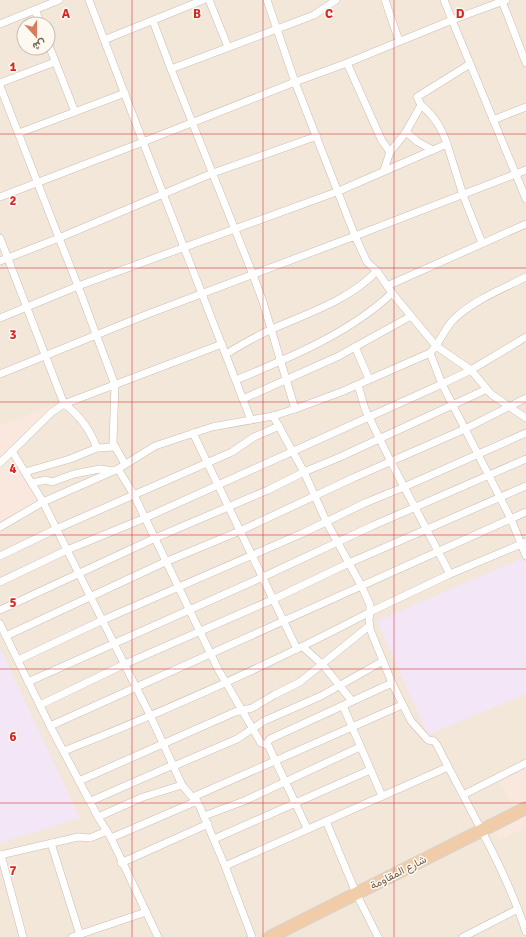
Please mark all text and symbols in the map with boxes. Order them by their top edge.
text: A [62,6,71,22]
text: B [193,6,201,22]
text: C [325,6,333,22]
text: D [456,6,465,22]
north arrow [16,16,56,56]
text: ش [31,36,48,53]
text: 1 [9,59,17,75]
text: 2 [9,193,17,209]
text: 3 [9,327,17,343]
text: 4 [9,461,17,477]
text: 5 [9,595,17,611]
text: 6 [9,729,17,745]
street label: شارع المقاومة [368,853,429,893]
text: 7 [9,863,17,879]

